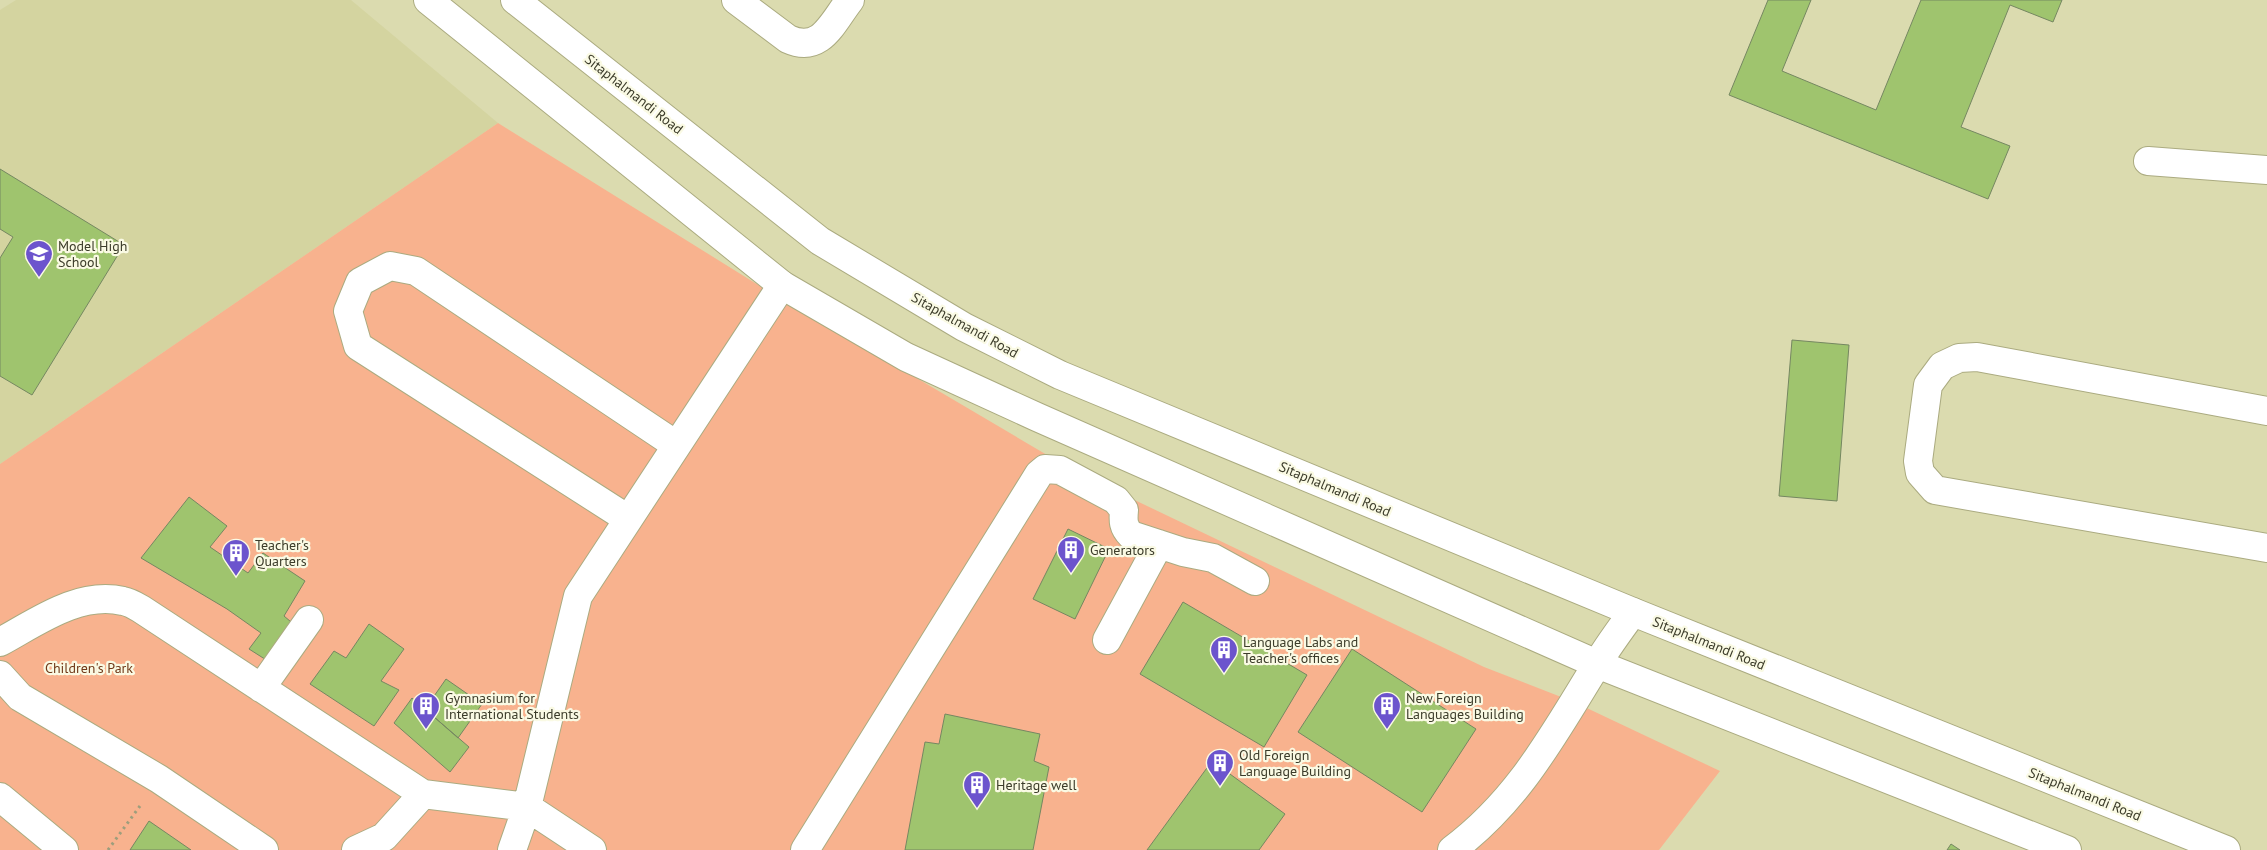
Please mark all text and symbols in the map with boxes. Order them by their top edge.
street label: Sitaphalmandi Road [581,50,687,138]
place label: Model High School [58,237,127,271]
school or university icon: Model High School [24,239,54,278]
street label: Sitaphalmandi Road [908,288,1022,362]
street label: Sitaphalmandi Road [1276,457,1394,521]
building icon: Generators [1056,535,1086,574]
place label: Teacher's Quarters [255,536,309,570]
building icon: Teacher's Quarters [221,538,251,577]
place label: Generators [1090,541,1155,559]
street label: Sitaphalmandi Road [1650,612,1768,674]
place label: Language Labs and Teacher's offices [1243,633,1358,667]
building icon: Language Labs and Teacher's offices [1209,635,1239,674]
park label: Children's Park [45,659,133,677]
place label: Gymnasium for International Students [445,689,579,723]
place label: New Foreign Languages Building [1406,689,1524,723]
building icon: Gymnasium for International Students [411,691,441,730]
building icon: New Foreign Languages Building [1372,691,1402,730]
place label: Old Foreign Language Building [1239,746,1351,780]
building icon: Old Foreign Language Building [1205,748,1235,787]
street label: Sitaphalmandi Road [2026,763,2144,825]
building icon: Heritage well [962,770,992,809]
place label: Heritage well [996,776,1077,794]

